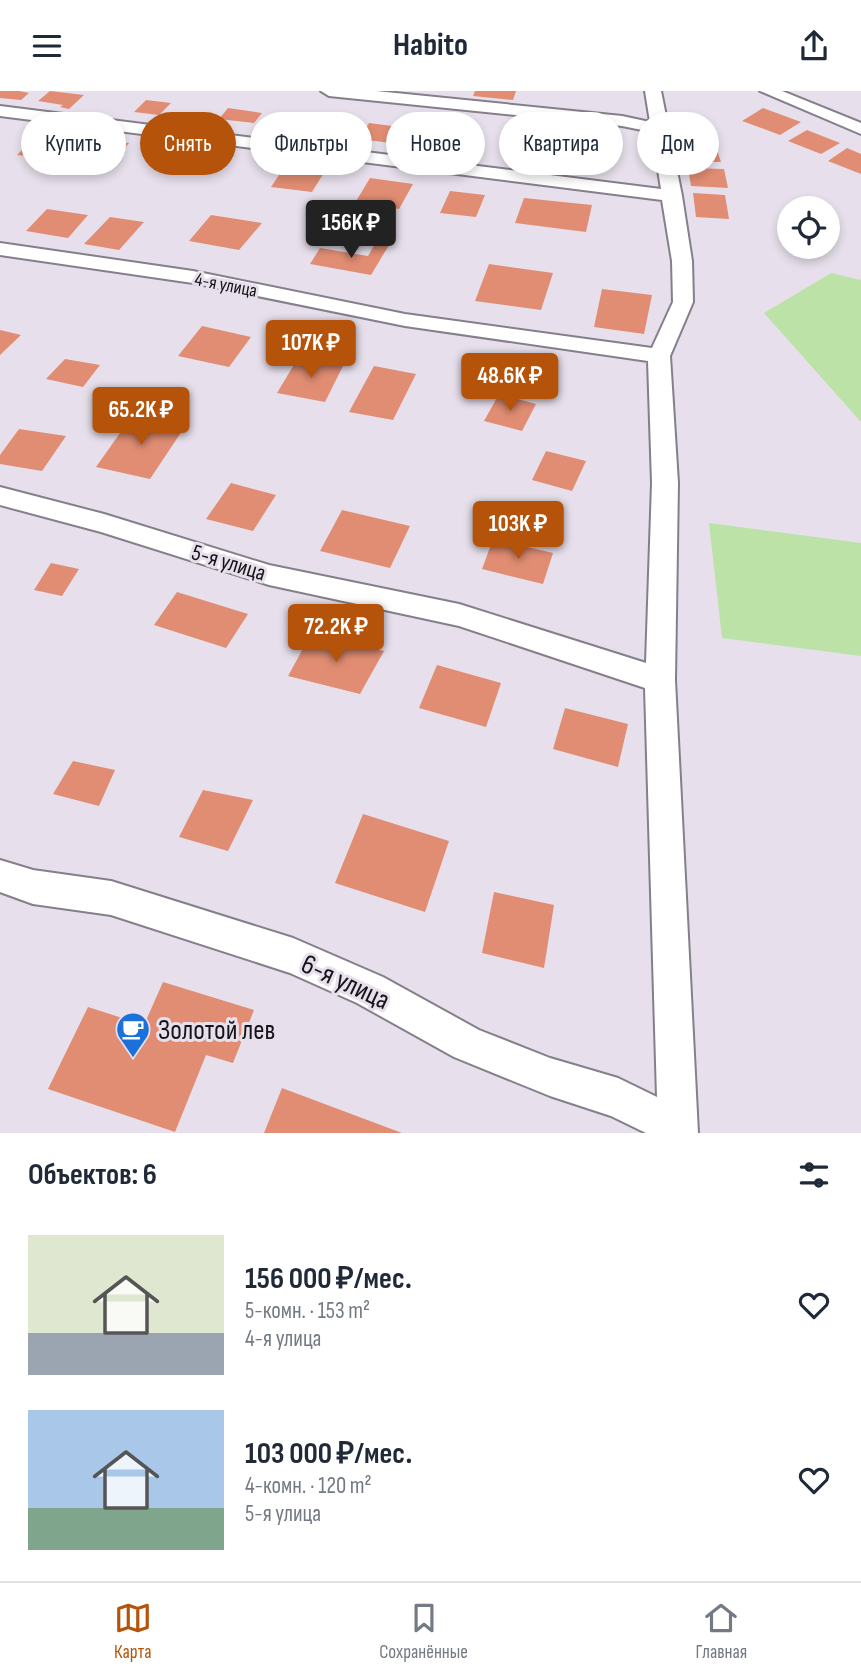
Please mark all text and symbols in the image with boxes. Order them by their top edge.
text: Habito [393,26,468,65]
icon: menu [28,27,66,65]
icon: share [795,27,833,65]
chip: Купить [21,112,126,175]
chip: Снять [140,112,236,175]
chip: Фильтры [250,112,372,175]
chip: Новое [386,112,485,175]
chip: Квартира [499,112,623,175]
chip: Дом [637,112,719,175]
map controls [777,196,840,259]
button: locate [777,196,840,259]
pin: 156K ₽ [294,201,408,260]
text: 156K ₽ [322,209,380,237]
street label: 4-я улица [193,268,259,303]
pin: 107K ₽ [254,321,368,380]
text: 107K ₽ [282,329,340,357]
pin: 48.6K ₽ [445,353,575,413]
text: 48.6K ₽ [477,362,543,390]
pin: 65.2K ₽ [76,387,206,447]
text: 65.2K ₽ [108,396,174,424]
pin: 103K ₽ [461,501,575,561]
text: 103K ₽ [489,510,547,538]
street label: 5-я улица [188,538,269,587]
pin: 72.2K ₽ [271,605,401,664]
text: 72.2K ₽ [304,613,368,641]
street label: 6-я улица [296,948,395,1017]
cafe icon: Золотой лев [114,1010,152,1059]
place label: Золотой лев [158,1014,275,1047]
icon: filters [795,1156,833,1194]
text: Объектов: 6 [28,1157,157,1193]
text: 156 000 ₽/мес. [245,1261,412,1297]
icon: home [84,1263,168,1347]
icon: heart [795,1286,833,1324]
text: 5-комн. · 153 m² [245,1297,370,1325]
text: 4-я улица [245,1325,321,1353]
text: 103 000 ₽/мес. [245,1436,412,1472]
icon: home [84,1438,168,1522]
icon: heart [795,1461,833,1499]
text: 4-комн. · 120 m² [245,1472,372,1500]
text: 5-я улица [245,1500,321,1528]
tab: Карта [114,1599,152,1664]
tab: Сохранённые [379,1599,468,1664]
tab: Главная [695,1599,747,1664]

